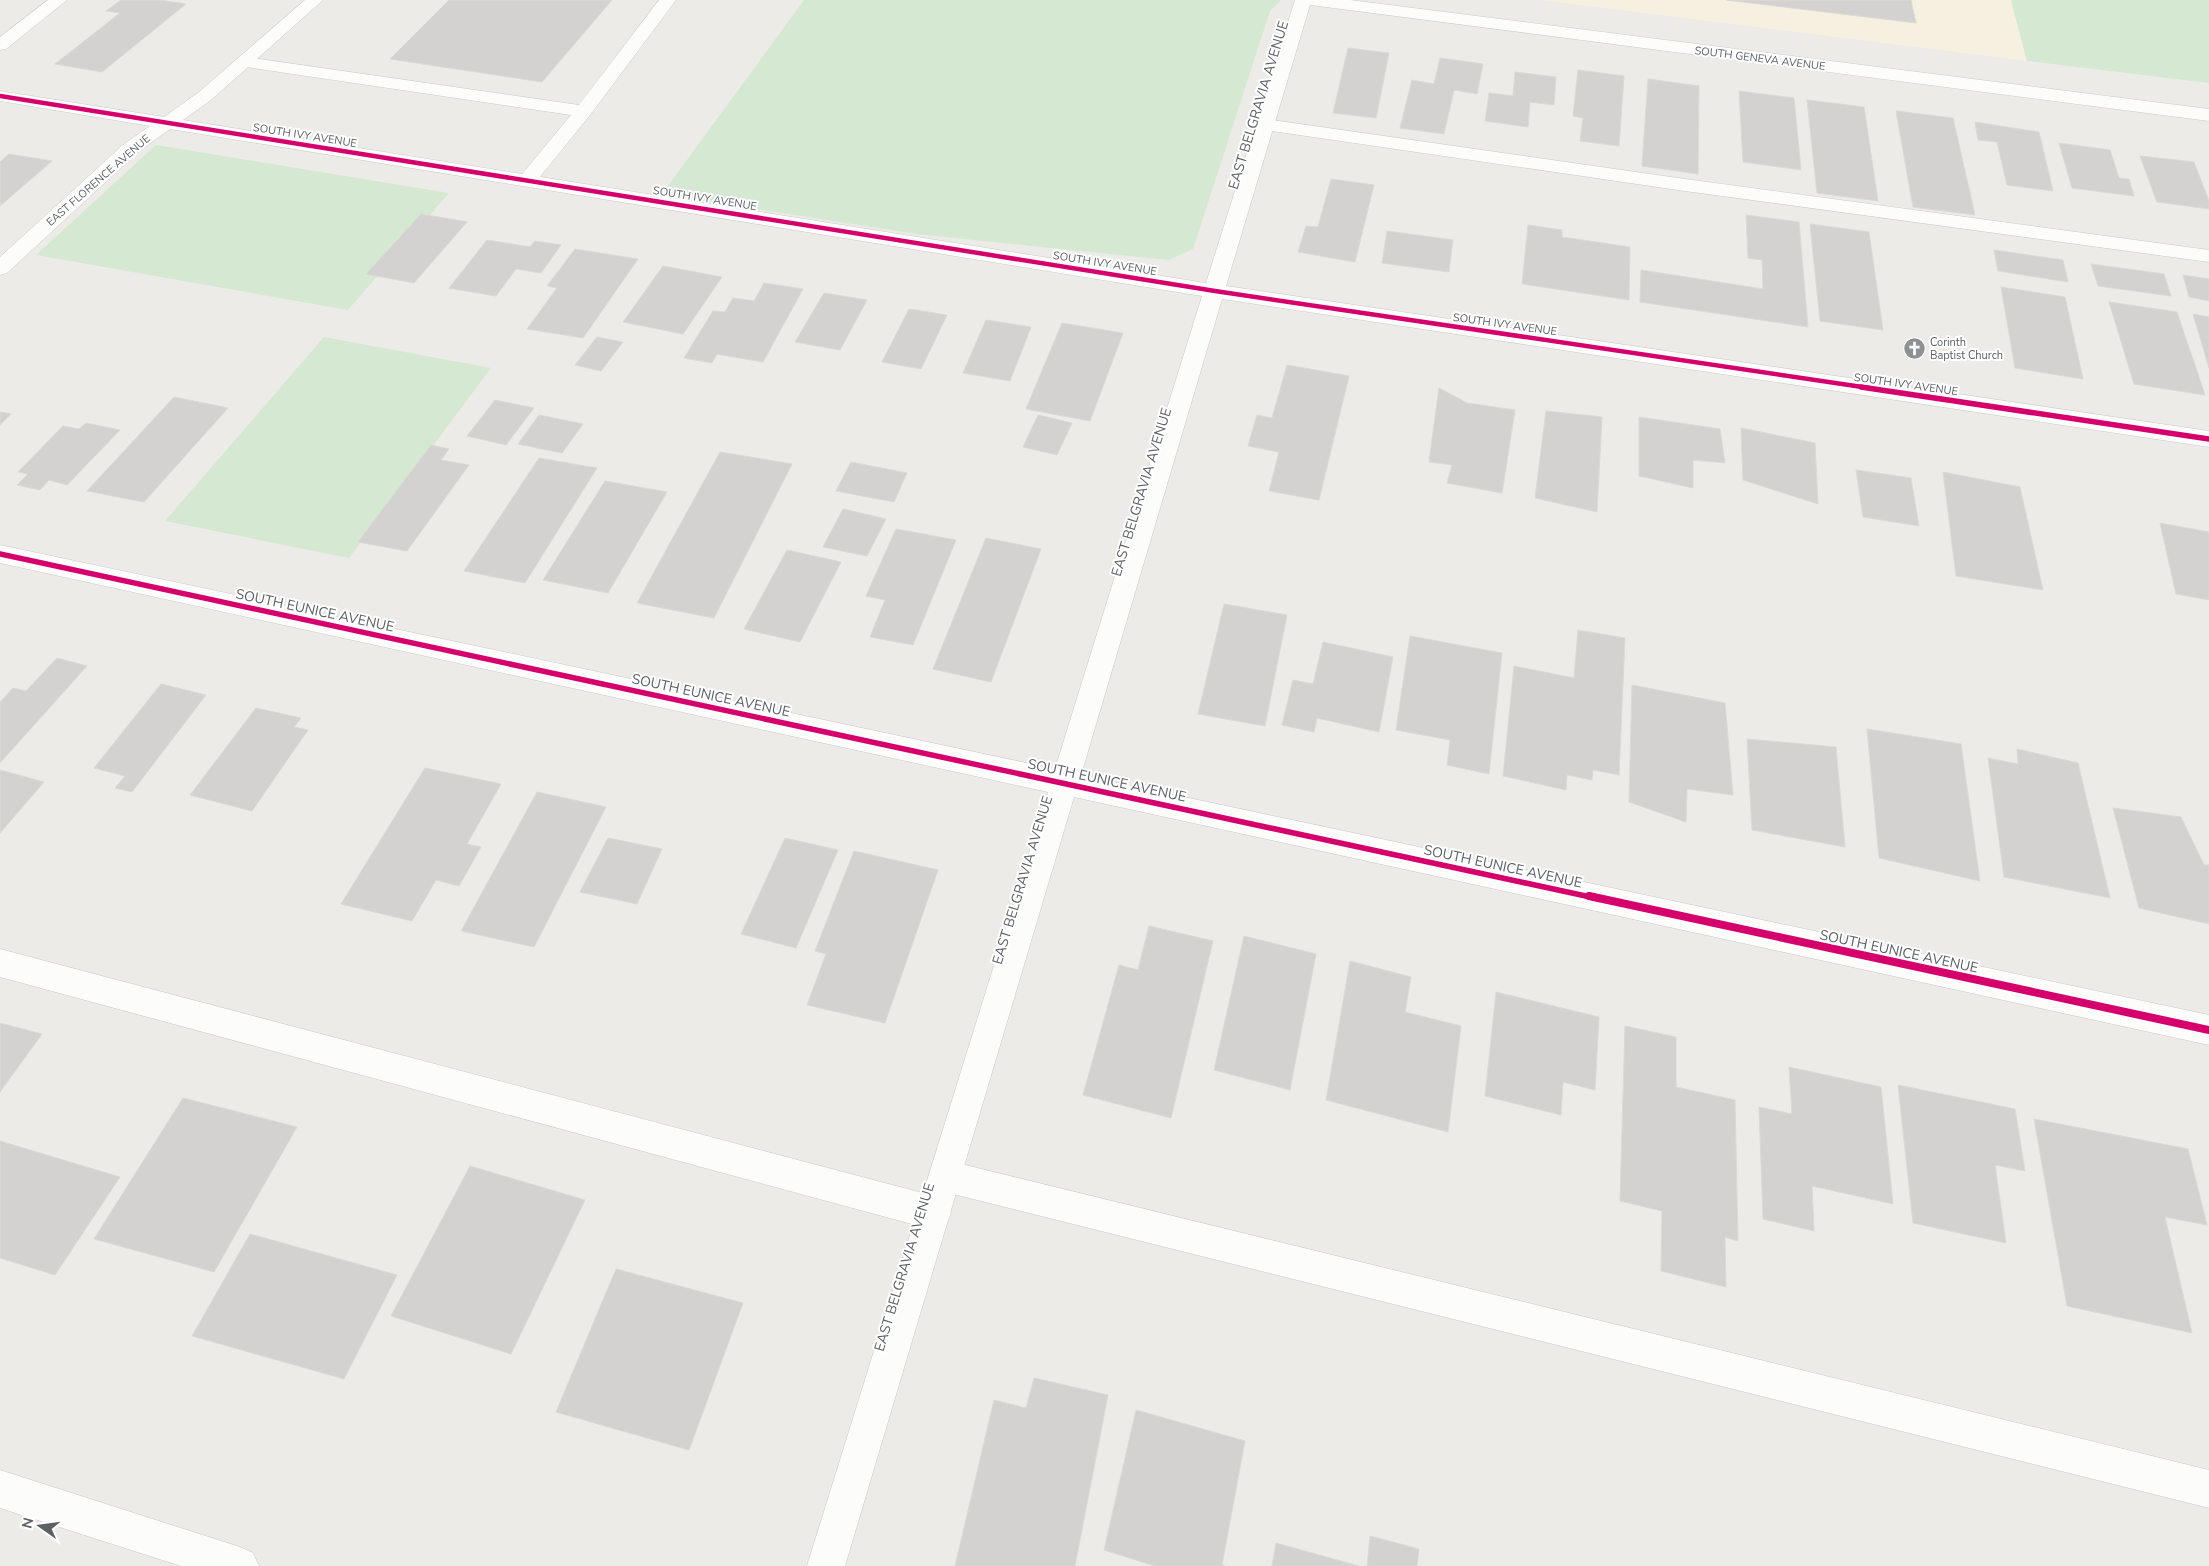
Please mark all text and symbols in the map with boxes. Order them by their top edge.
street label: EAST BELGRAVIA AVENUE [1224,19,1293,192]
street label: SOUTH GENEVA AVENUE [1694,43,1826,74]
street label: SOUTH IVY AVENUE [252,120,358,151]
street label: EAST FLORENCE AVENUE [43,131,153,230]
street label: SOUTH IVY AVENUE [652,183,758,214]
street label: SOUTH IVY AVENUE [1052,248,1158,279]
street label: SOUTH IVY AVENUE [1452,310,1558,339]
place label: Corinth Baptist Church [1930,335,2003,363]
church icon: Corinth Baptist Church [1902,336,1926,360]
street label: SOUTH IVY AVENUE [1853,370,1959,399]
street label: EAST BELGRAVIA AVENUE [1107,406,1176,579]
street label: SOUTH EUNICE AVENUE [234,584,396,637]
street label: SOUTH EUNICE AVENUE [630,669,792,722]
street label: SOUTH EUNICE AVENUE [1026,754,1188,807]
street label: EAST BELGRAVIA AVENUE [988,794,1057,967]
street label: SOUTH EUNICE AVENUE [1422,840,1584,893]
street label: SOUTH EUNICE AVENUE [1818,925,1980,978]
street label: EAST BELGRAVIA AVENUE [870,1181,939,1354]
north arrow [15,1501,65,1551]
text: N [17,1516,38,1530]

